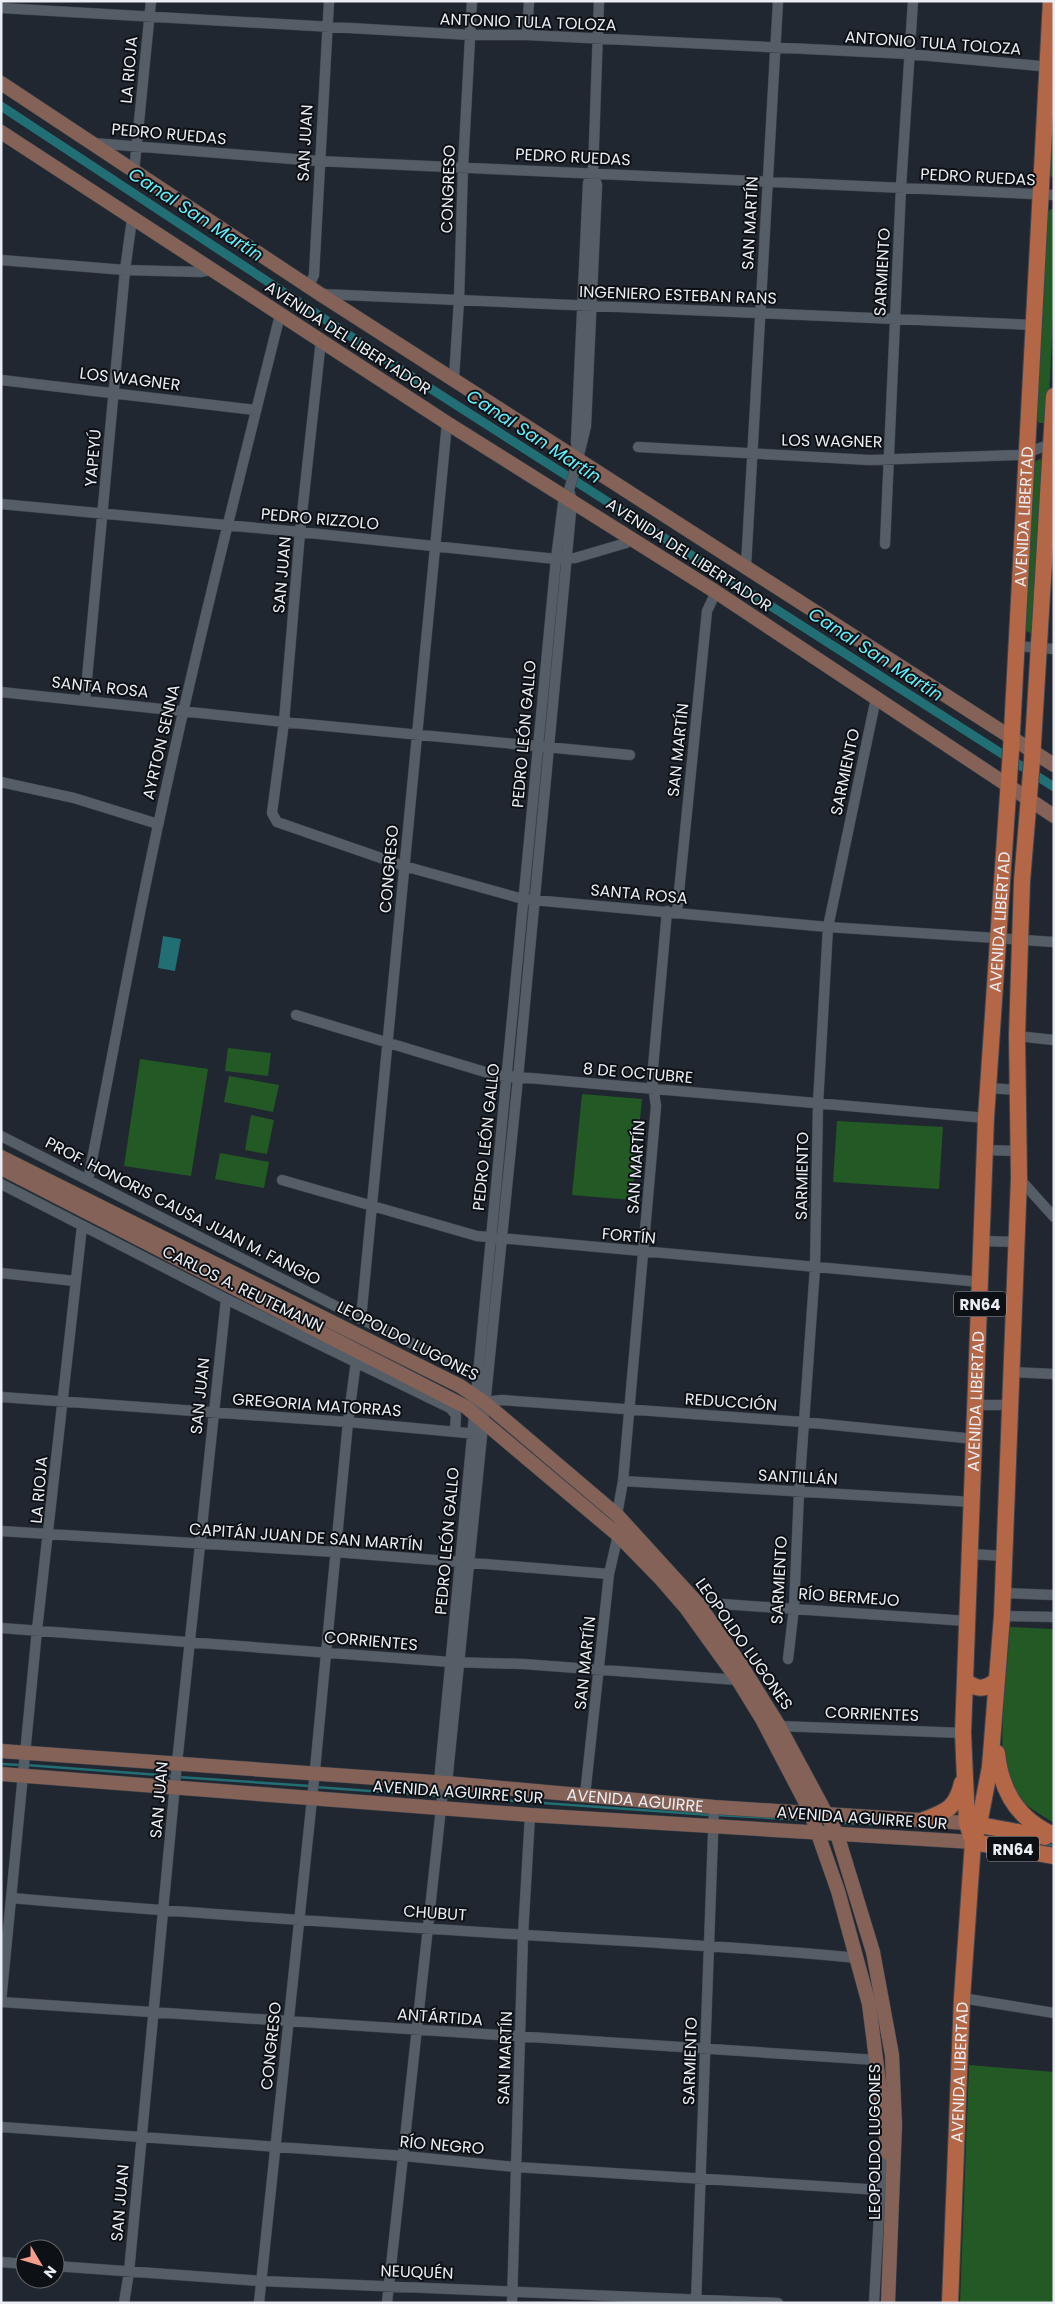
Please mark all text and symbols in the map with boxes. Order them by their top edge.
street label: ANTONIO TULA TOLOZA [439,7,617,37]
street label: ANTONIO TULA TOLOZA [844,25,1022,61]
street label: LA RIOJA [115,35,143,105]
street label: SAN JUAN [292,104,318,182]
street label: PEDRO RUEDAS [110,118,228,150]
street label: PEDRO RUEDAS [515,142,631,172]
street label: CONGRESO [435,144,461,234]
water label: Canal San Martín [124,161,268,267]
street label: PEDRO RUEDAS [920,162,1036,192]
street label: SAN MARTÍN [736,176,764,270]
street label: SARMIENTO [868,227,896,317]
street label: AVENIDA DEL LIBERTADOR [261,276,435,400]
street label: INGENIERO ESTEBAN RANS [579,280,777,310]
street label: LOS WAGNER [78,361,182,397]
water label: Canal San Martín [462,383,606,489]
street label: YAPEYÚ [79,428,107,488]
street label: LOS WAGNER [781,429,883,453]
street label: AVENIDA LIBERTAD [1008,446,1039,588]
street label: AVENIDA DEL LIBERTADOR [602,493,776,617]
street label: PEDRO RIZZOLO [260,502,380,536]
street label: SAN JUAN [267,536,297,614]
water label: Canal San Martín [804,601,948,707]
street label: PEDRO LEÓN GALLO [506,659,542,809]
street label: SANTA ROSA [50,670,150,704]
street label: AYRTON SENNA [137,682,185,802]
street label: SAN MARTÍN [662,702,694,798]
street label: SARMIENTO [825,726,865,818]
street label: CONGRESO [374,824,404,914]
street label: AVENIDA LIBERTAD [983,851,1016,993]
street label: SANTA ROSA [589,878,689,910]
street label: 8 DE OCTUBRE [582,1057,694,1089]
street label: PEDRO LEÓN GALLO [467,1062,505,1212]
street label: SAN MARTÍN [621,1119,651,1215]
street label: PROF. HONORIS CAUSA JUAN M. FANGIO [41,1131,325,1291]
street label: SARMIENTO [790,1132,814,1220]
street label: FORTÍN [601,1222,657,1250]
street label: CARLOS A. REUTEMANN [158,1240,328,1338]
road number: RN64 [954,1292,1006,1316]
street label: LEOPOLDO LUGONES [333,1295,483,1387]
street label: AVENIDA LIBERTAD [961,1330,990,1472]
street label: SAN JUAN [185,1357,215,1435]
street label: REDUCCIÓN [684,1387,778,1417]
street label: GREGORIA MATORRAS [232,1388,402,1422]
street label: LA RIOJA [25,1455,53,1525]
street label: SANTILLÁN [758,1463,838,1491]
street label: PEDRO LEÓN GALLO [429,1466,465,1616]
street label: CAPITÁN JUAN DE SAN MARTÍN [188,1517,424,1557]
street label: SARMIENTO [765,1535,793,1625]
street label: LEOPOLDO LUGONES [690,1573,798,1715]
street label: RÍO BERMEJO [798,1582,900,1612]
street label: SAN MARTÍN [569,1615,601,1711]
street label: CORRIENTES [323,1625,419,1657]
street label: CORRIENTES [825,1701,919,1727]
street label: SAN JUAN [144,1761,174,1839]
street label: AVENIDA AGUIRRE SUR [372,1775,544,1809]
street label: AVENIDA AGUIRRE [566,1782,704,1817]
street label: AVENIDA AGUIRRE SUR [776,1801,948,1835]
road number: RN64 [987,1836,1039,1862]
street label: CHUBUT [403,1899,468,1927]
street label: CONGRESO [255,2001,287,2091]
street label: AVENIDA LIBERTAD [945,2001,973,2143]
street label: ANTÁRTIDA [396,2003,484,2031]
street label: SAN MARTÍN [492,2011,518,2105]
street label: SARMIENTO [677,2016,703,2106]
street label: LEOPOLDO LUGONES [863,2064,886,2220]
street label: RÍO NEGRO [399,2130,485,2160]
street label: SAN JUAN [105,2164,135,2242]
north arrow [15,2239,65,2289]
street label: NEUQUÉN [380,2259,454,2285]
text: N [39,2262,61,2282]

